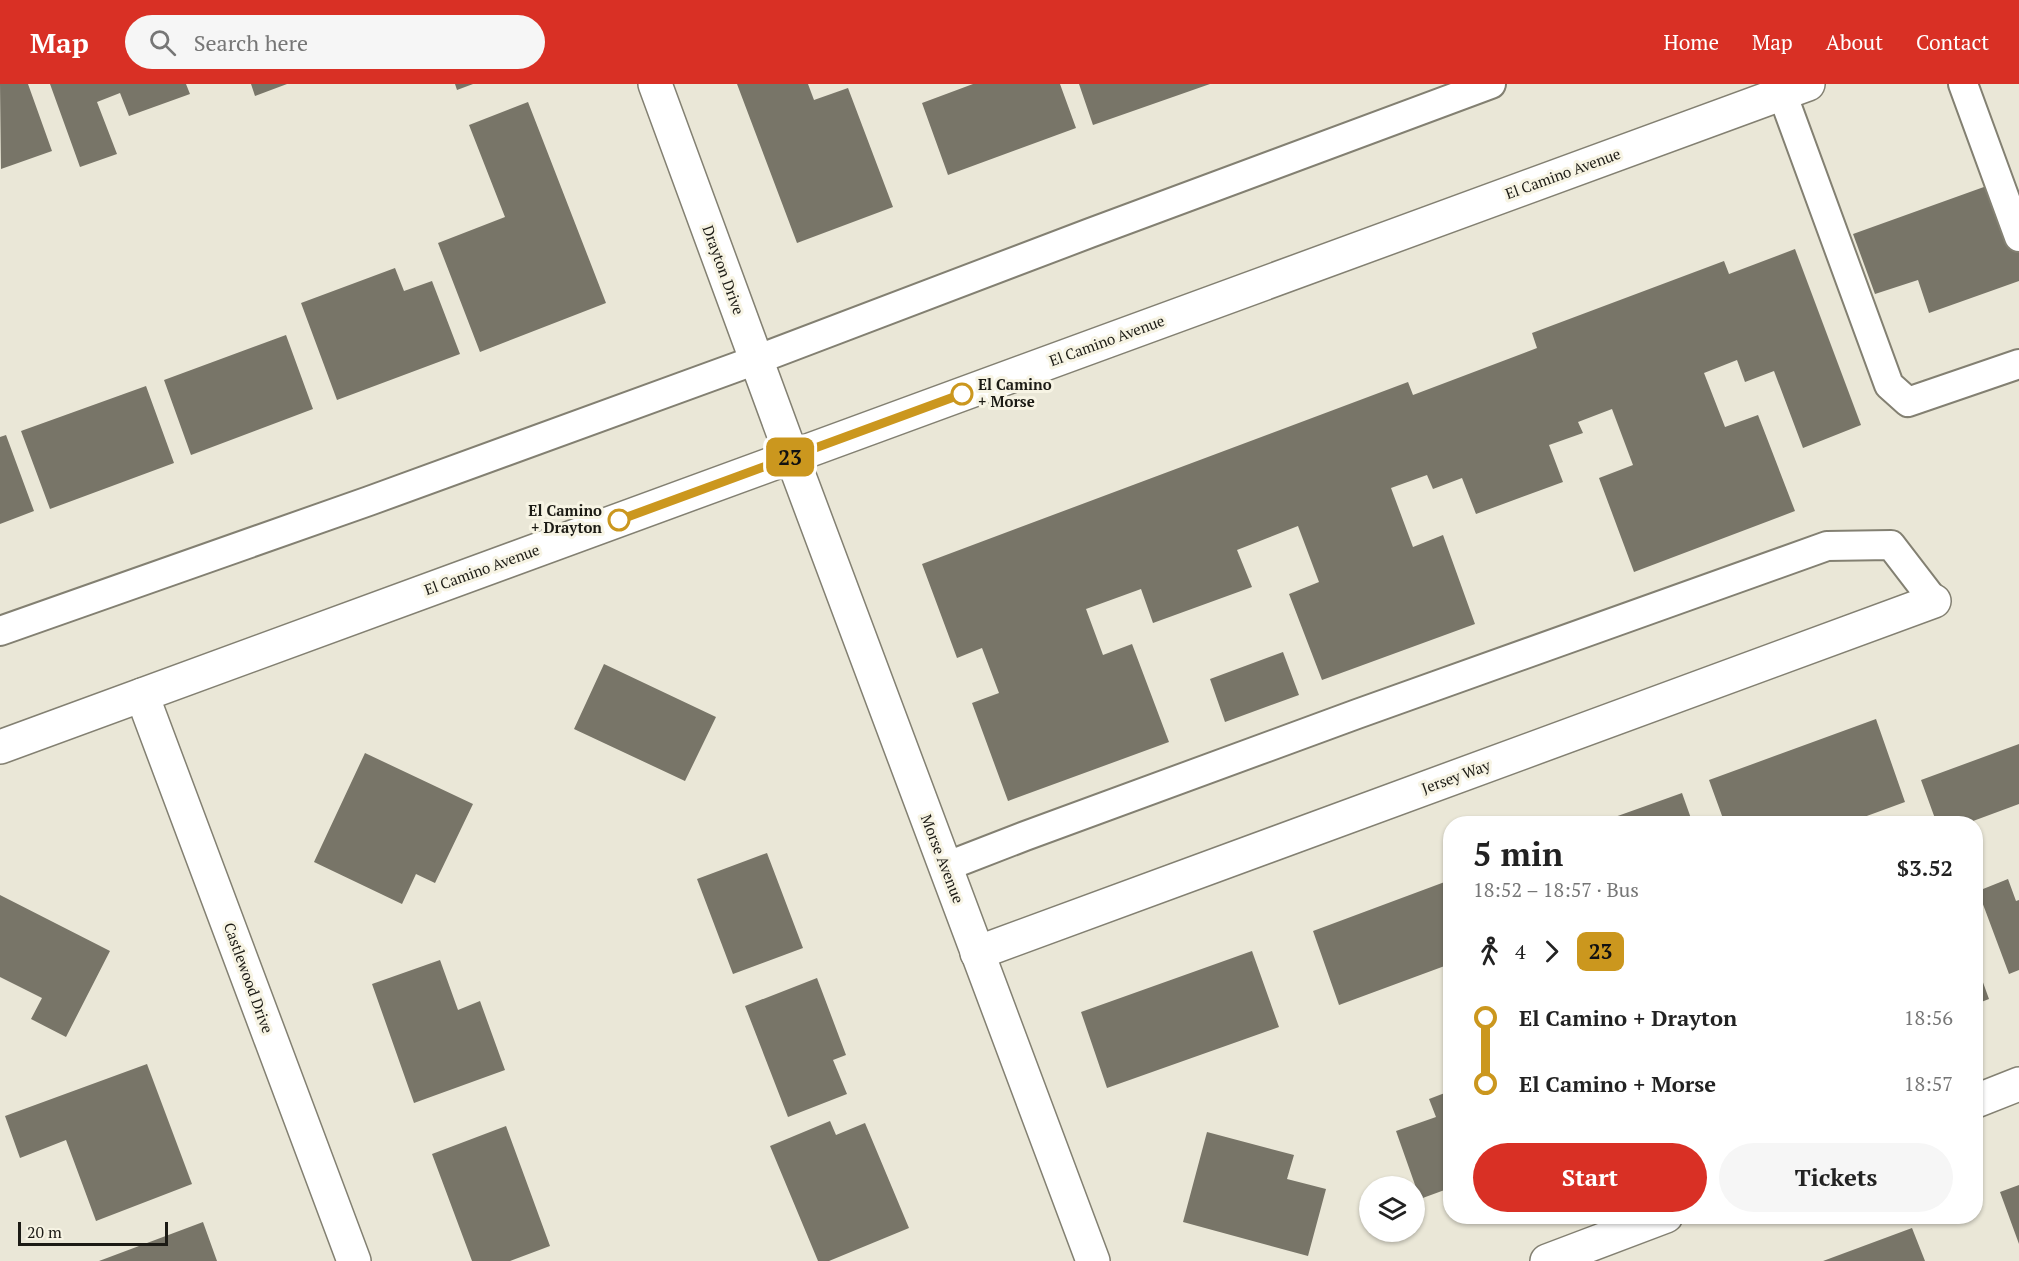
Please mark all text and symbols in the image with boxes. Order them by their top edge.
search box [125,15,545,69]
text: Map [30,24,89,61]
icon: search [146,26,179,59]
text: Search here [194,28,308,57]
text: Home [1663,28,1719,56]
text: Map [1752,28,1793,56]
text: About [1826,28,1883,56]
text: Contact [1916,28,1989,56]
street label: El Camino Avenue [1502,143,1623,203]
street label: Drayton Drive [699,222,749,317]
street label: El Camino Avenue [1046,310,1167,370]
place label: El Camino + Morse [978,374,1052,411]
marker: El Camino + Morse [951,383,973,405]
line badge: 23 [763,438,817,476]
text: 23 [778,443,802,471]
place label: El Camino + Drayton [528,500,602,537]
marker: El Camino + Drayton [608,509,630,531]
street label: El Camino Avenue [421,539,542,599]
street label: Jersey Way [1419,754,1493,798]
street label: Morse Avenue [917,811,969,906]
text: 5 min [1473,832,1563,875]
text: $3.52 [1897,853,1953,882]
text: 18:52 – 18:57 · Bus [1473,876,1639,903]
street label: Castlewood Drive [220,920,278,1036]
icon: walk [1473,935,1506,968]
icon: forward [1535,935,1568,968]
text: 23 [1589,937,1612,965]
text: 4 [1515,938,1526,965]
text: El Camino + Drayton [1519,1003,1737,1032]
text: 18:56 [1904,1004,1953,1031]
text: El Camino + Morse [1519,1069,1716,1098]
text: 18:57 [1904,1070,1953,1097]
button: Start [1473,1143,1707,1212]
button: Tickets [1719,1143,1953,1212]
map controls [1359,1176,1425,1242]
button: layers [1359,1176,1425,1242]
scale bar [18,1219,168,1246]
text: 20 m [27,1221,62,1243]

